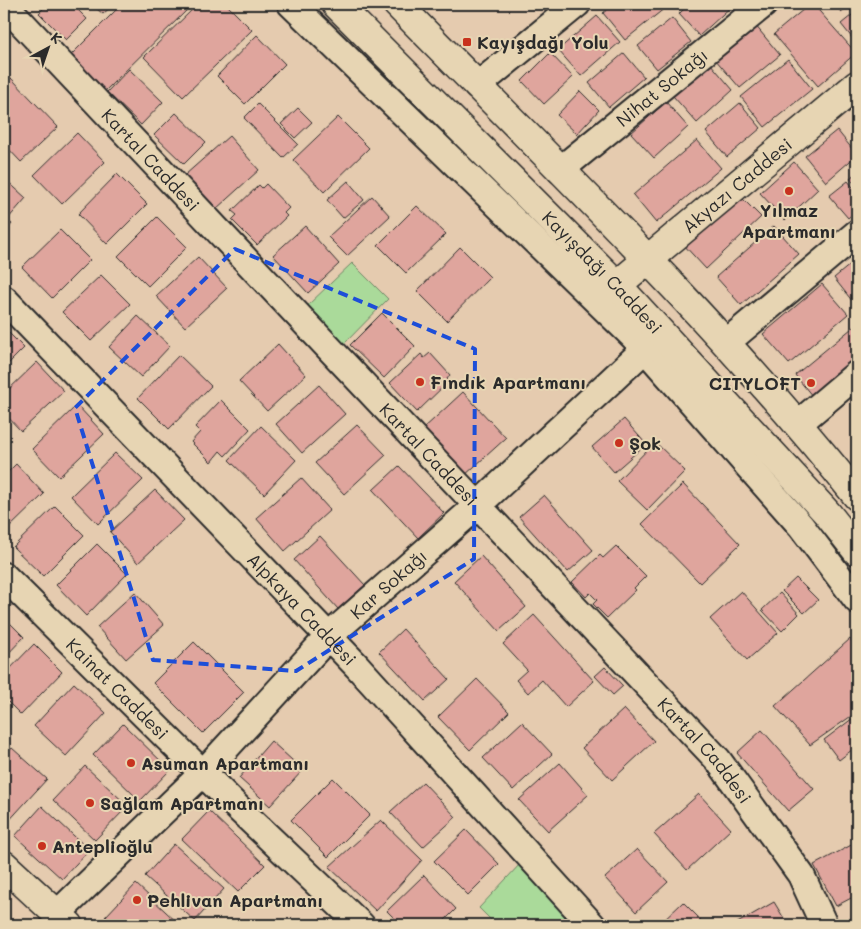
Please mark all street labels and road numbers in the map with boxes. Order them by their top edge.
street label: Nihat Sokağı [611,43,712,132]
street label: Kartal Caddesi [97,103,205,216]
street label: Akyazı Caddesi [677,132,797,238]
street label: Kayışdağı Caddesi [537,205,668,339]
street label: Kartal Caddesi [375,397,483,511]
street label: Kar Sokağı [345,544,432,624]
street label: Alpkaya Caddesi [242,547,362,670]
street label: Kainat Caddesi [61,633,174,745]
street label: Kartal Caddesi [653,692,757,808]

